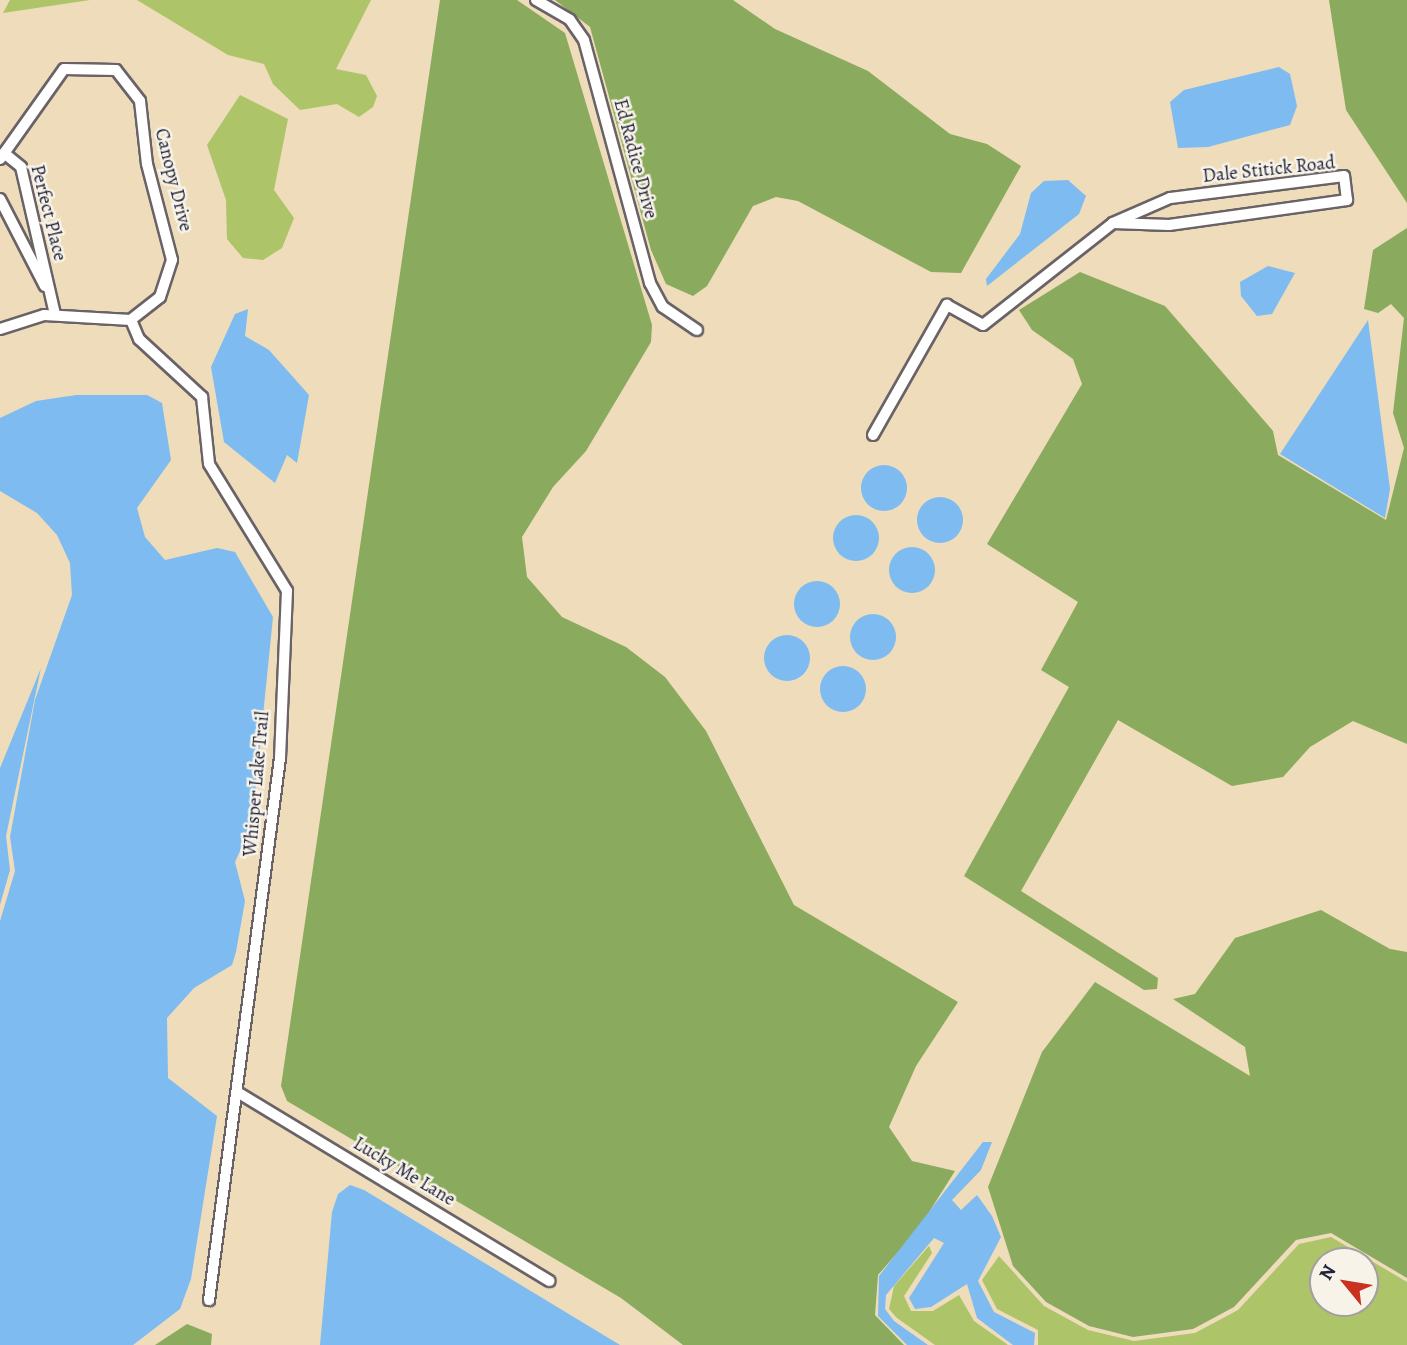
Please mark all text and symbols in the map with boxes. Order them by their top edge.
street label: Ed Radice Drive [608,97,662,221]
street label: Canopy Drive [149,126,197,234]
street label: Dale Stitick Road [1202,152,1336,188]
street label: Perfect Place [25,163,71,263]
street label: Whisper Lake Trail [239,710,275,858]
street label: Lucky Me Lane [349,1133,459,1211]
north arrow [1309,1247,1379,1317]
text: N [1313,1260,1342,1285]

